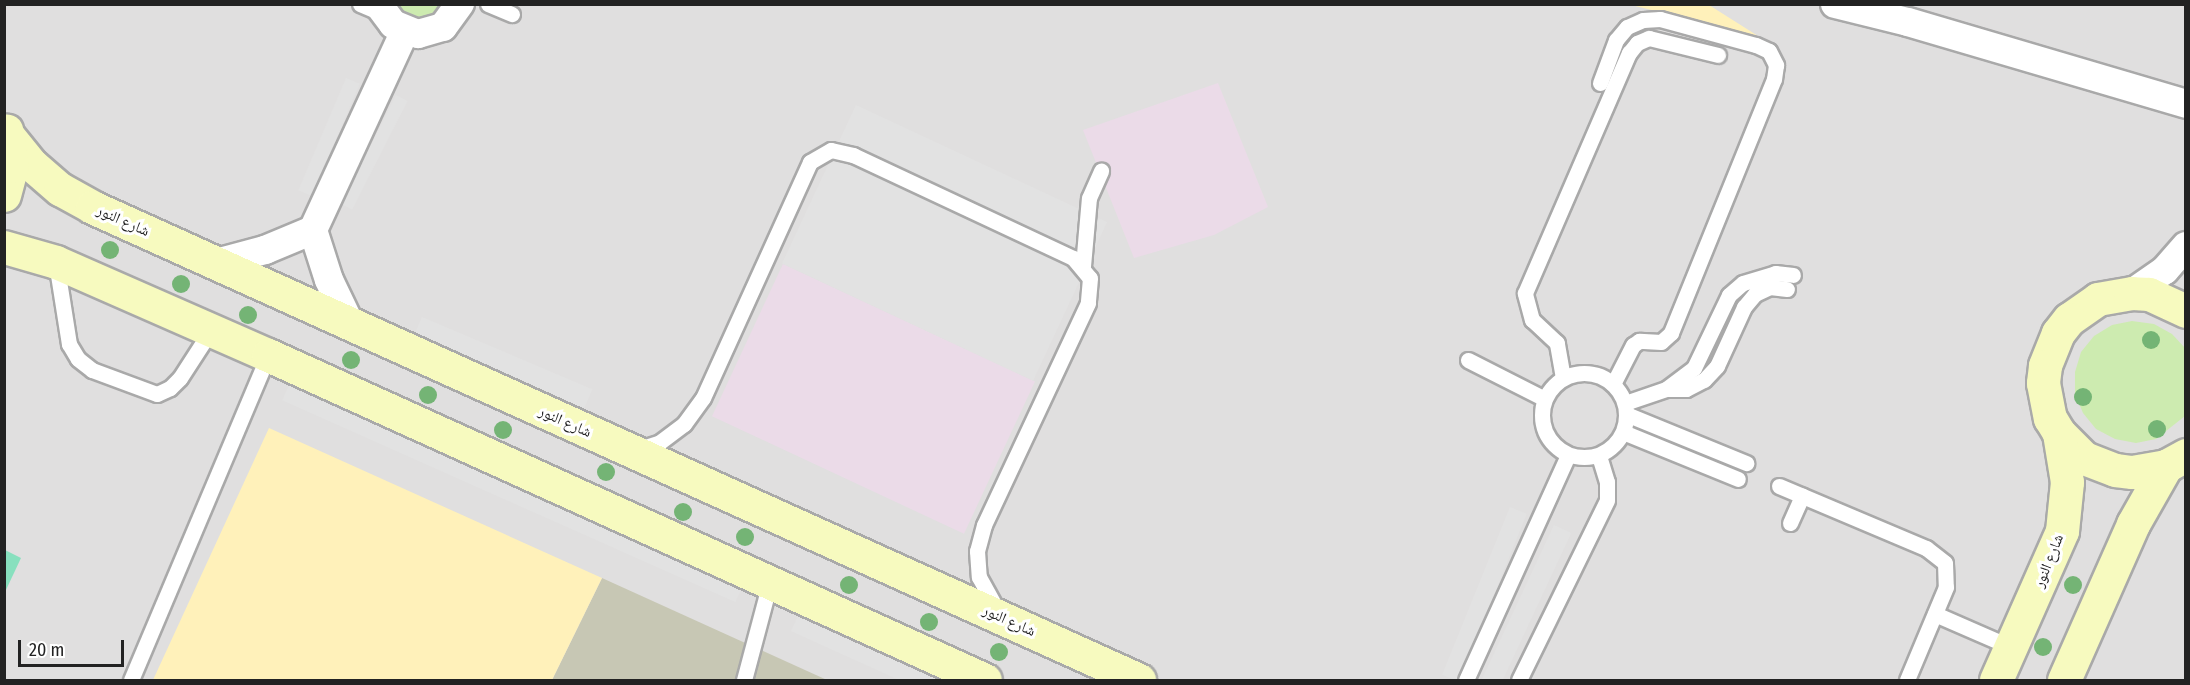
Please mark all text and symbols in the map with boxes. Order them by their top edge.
street label: شارع النور [94,201,152,241]
street label: شارع النور [536,402,594,442]
street label: شارع النور [2030,532,2068,590]
street label: شارع النور [980,601,1038,641]
scale bar [21,628,128,666]
text: 20 m [29,639,64,661]

